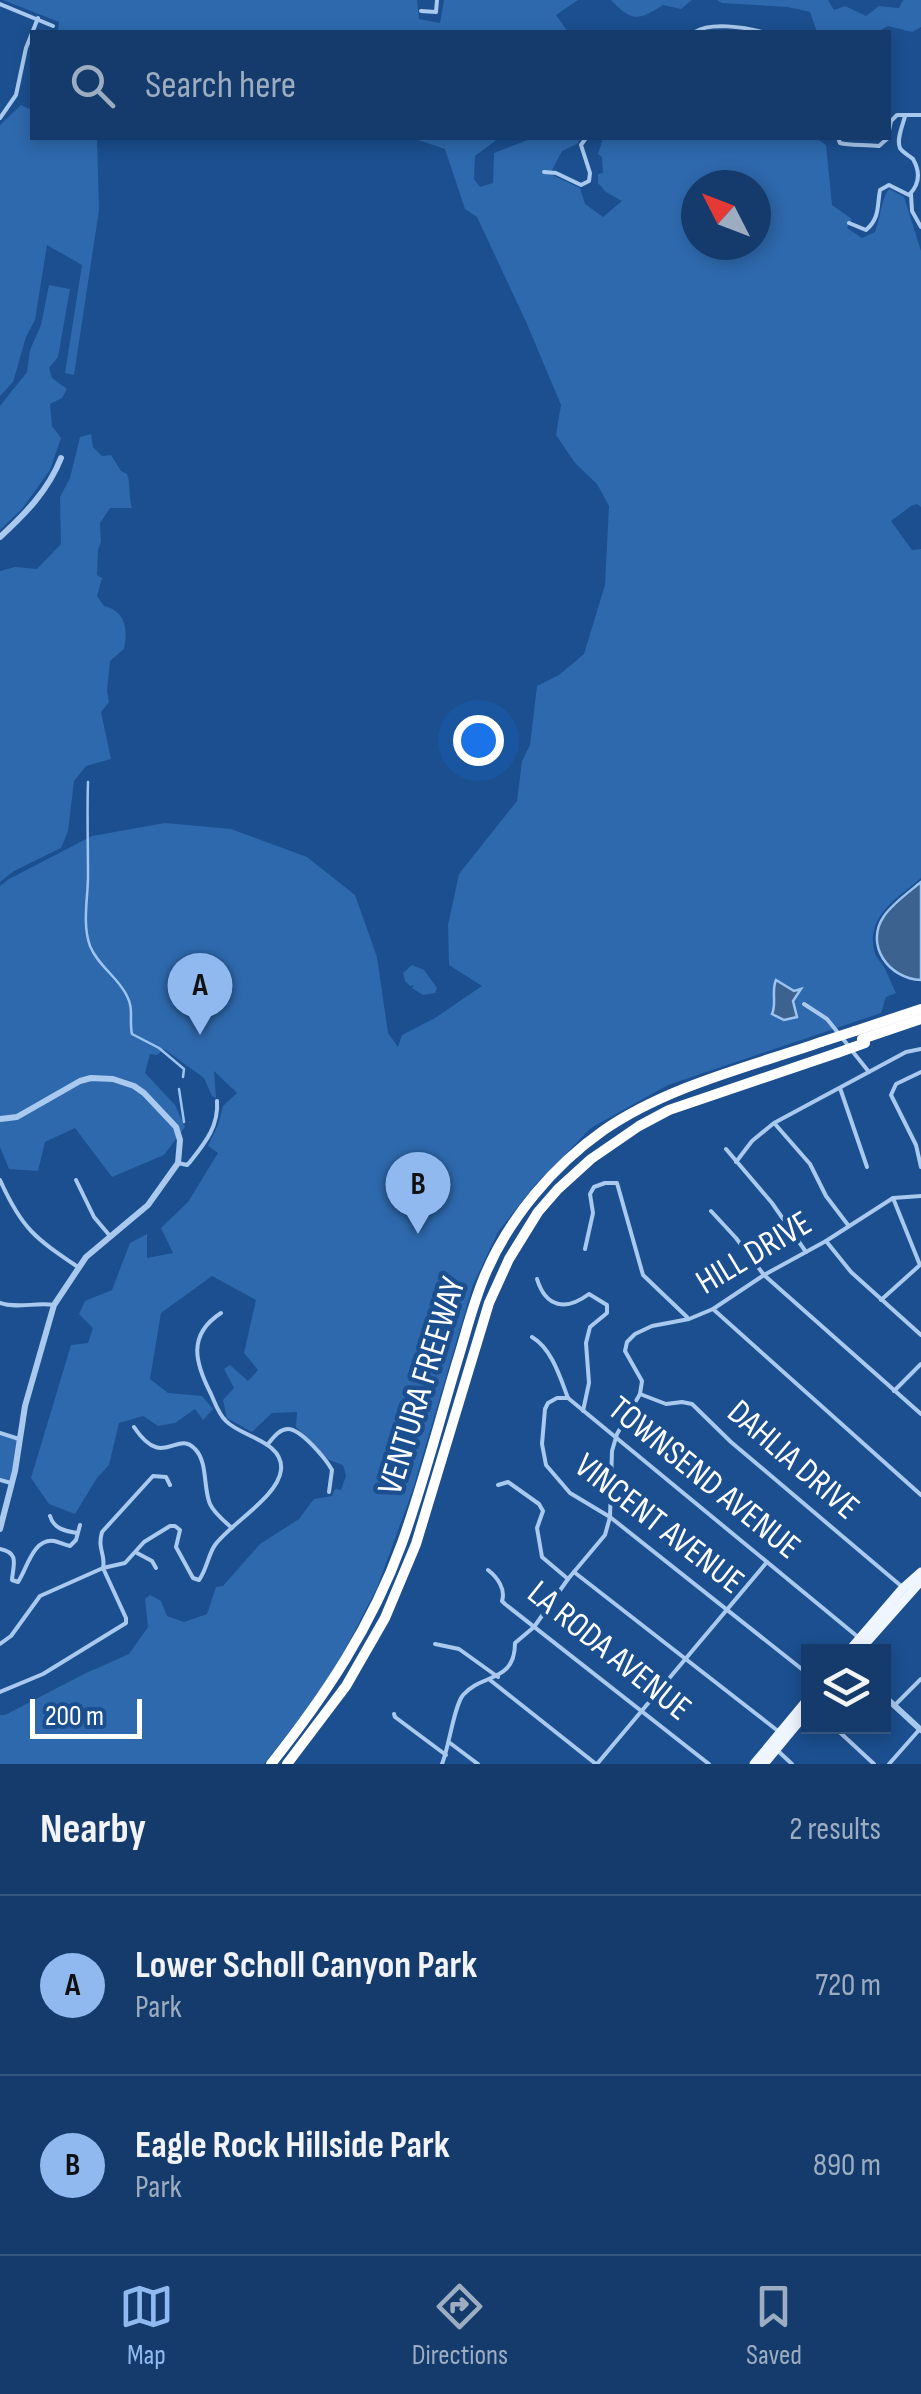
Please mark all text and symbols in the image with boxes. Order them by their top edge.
search box [30,30,891,140]
icon: search [65,58,120,113]
text: Search here [145,63,296,108]
north arrow [681,170,771,260]
your location [453,715,504,766]
pin: A [168,952,232,1035]
pin: B [386,1152,450,1234]
street label: HILL DRIVE [689,1202,819,1304]
street label: VENTURA FREEWAY [369,1272,476,1500]
street label: TOWNSEND AVENUE [599,1387,809,1569]
street label: DAHLIA DRIVE [718,1391,868,1529]
street label: VINCENT AVENUE [566,1444,752,1604]
street label: LA RODA AVENUE [519,1572,699,1730]
map controls [801,1644,891,1734]
button: layers [801,1644,891,1734]
scale bar [30,1694,142,1738]
text: 200 m [45,1700,104,1733]
text: Nearby [40,1804,146,1855]
text: 2 results [789,1810,881,1849]
text: Lower Scholl Canyon Park [135,1943,477,1988]
text: A [65,1966,80,2005]
text: 720 m [815,1966,881,2005]
text: Park [135,1988,182,2027]
text: Eagle Rock Hillside Park [135,2123,450,2168]
text: B [65,2146,80,2185]
text: 890 m [813,2146,881,2185]
text: Park [135,2168,182,2207]
tab: Map [119,2279,174,2372]
tab: Directions [412,2279,508,2372]
tab: Saved [746,2279,802,2372]

